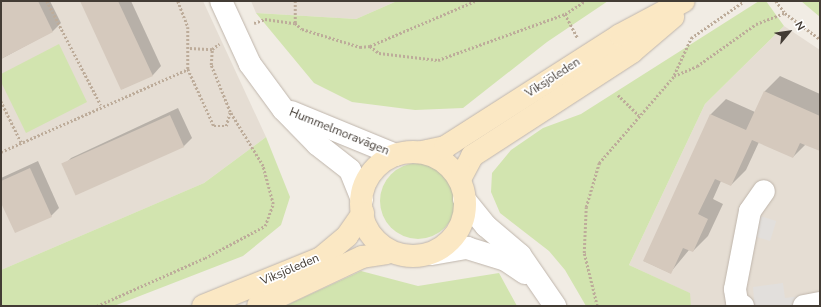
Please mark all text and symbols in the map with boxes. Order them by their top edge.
north arrow [769,12,809,52]
text: N [791,19,808,33]
street label: Viksjöleden [523,55,583,101]
street label: Hummelmoravägen [287,105,391,159]
street label: Viksjöleden [259,251,321,289]

